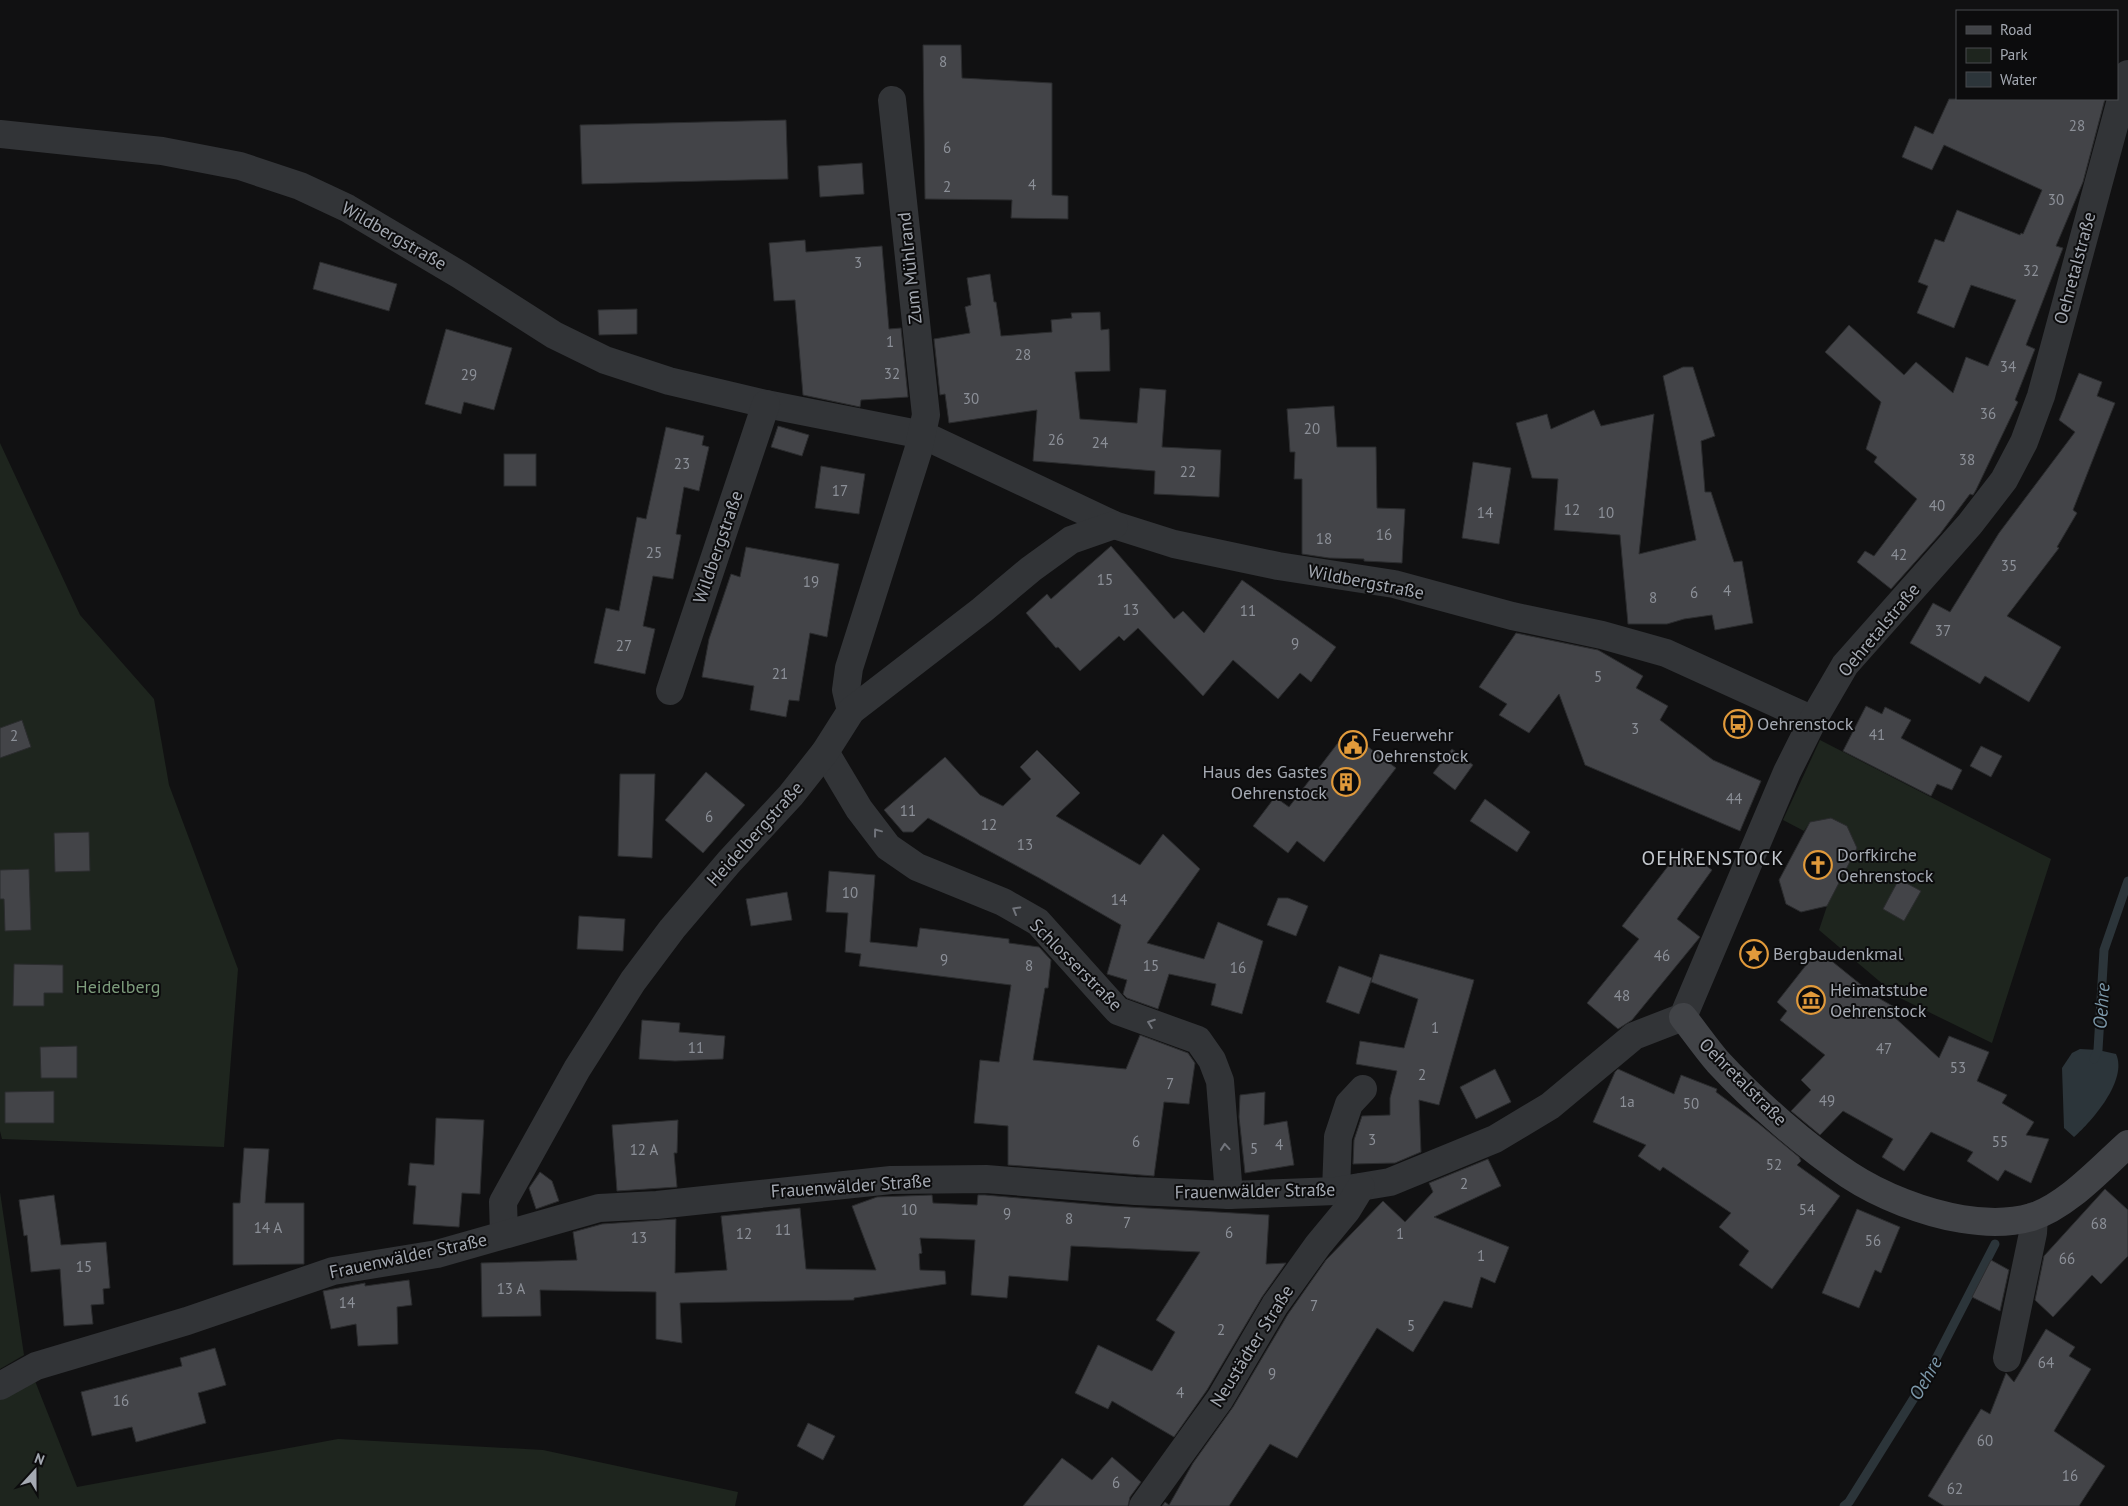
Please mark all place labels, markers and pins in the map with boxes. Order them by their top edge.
bus stop icon: Oehrenstock [1723,709,1753,739]
place label: Oehrenstock [1757,712,1854,735]
place label: Feuerwehr Oehrenstock [1372,723,1469,767]
public building icon: Feuerwehr Oehrenstock [1338,730,1368,760]
place label: Haus des Gastes Oehrenstock [1203,760,1327,804]
building icon: Haus des Gastes Oehrenstock [1331,767,1361,797]
place label: Dorfkirche Oehrenstock [1837,843,1934,887]
church icon: Dorfkirche Oehrenstock [1803,850,1833,880]
place icon: Bergbaudenkmal [1739,939,1769,969]
place label: Bergbaudenkmal [1773,942,1904,965]
place label: Heimatstube Oehrenstock [1830,978,1928,1022]
museum icon: Heimatstube Oehrenstock [1796,985,1826,1015]

